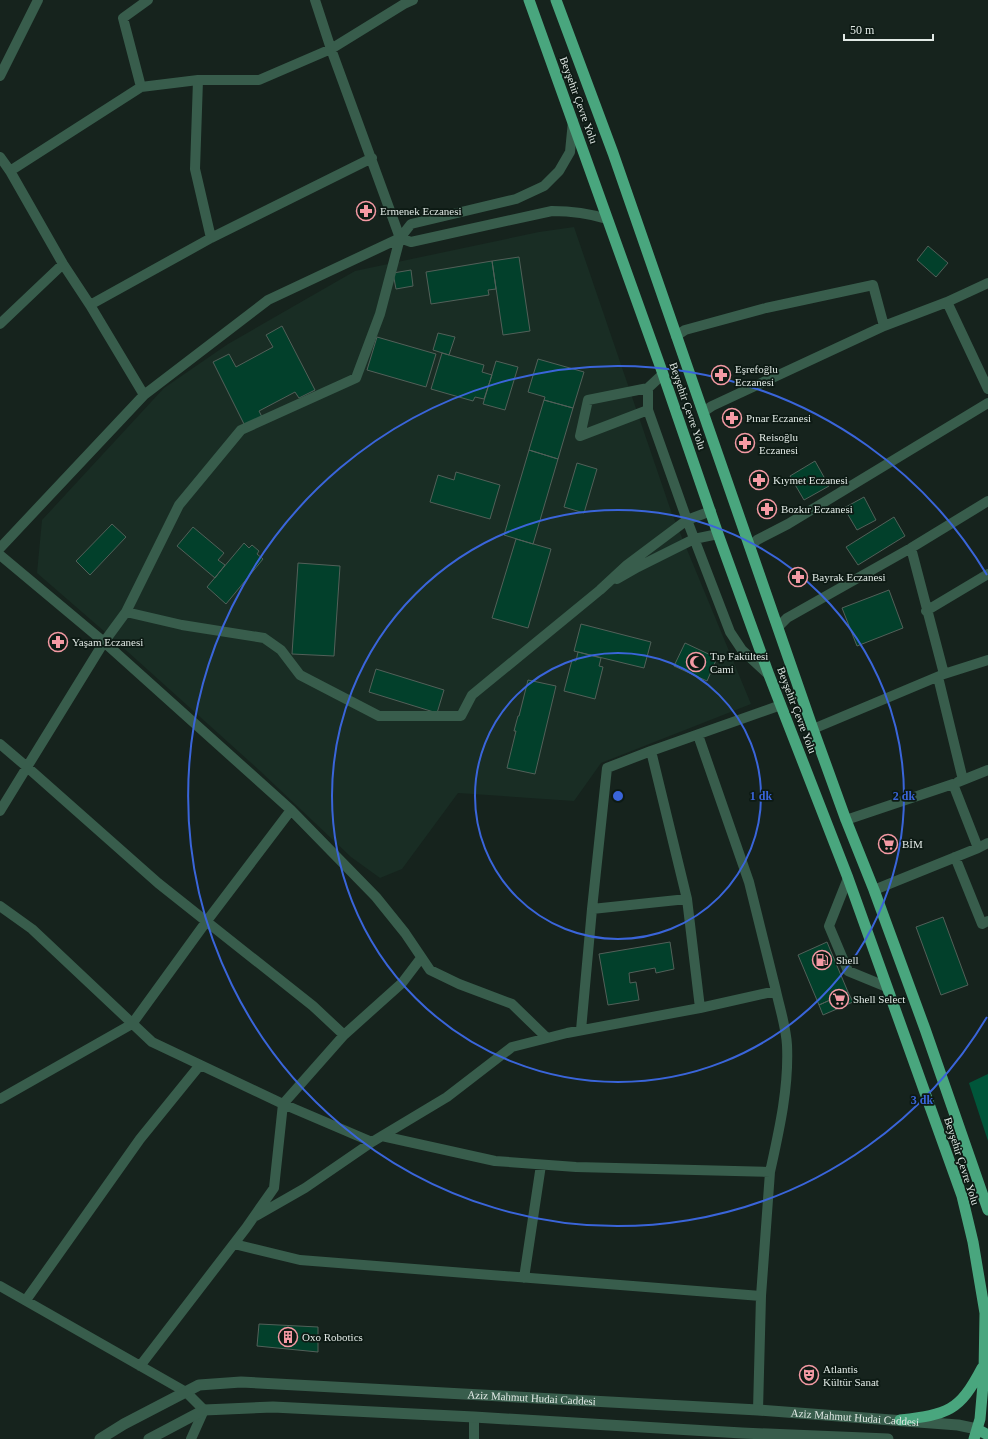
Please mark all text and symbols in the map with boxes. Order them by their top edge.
scale bar [844,16,933,42]
text: 50 m [850,23,875,37]
street label: Beyşehir Çevre Yolu [558,55,600,145]
pharmacy icon: Ermenek Eczanesi [355,200,377,222]
place label: Ermenek Eczanesi [380,205,462,217]
street label: Beyşehir Çevre Yolu [667,361,709,452]
place label: Eşrefoğlu Eczanesi [735,363,778,388]
pharmacy icon: Eşrefoğlu Eczanesi [710,364,732,386]
pharmacy icon: Pınar Eczanesi [721,407,743,429]
place label: Pınar Eczanesi [746,412,811,424]
place label: Reisoğlu Eczanesi [759,431,799,456]
pharmacy icon: Reisoğlu Eczanesi [734,432,756,454]
pharmacy icon: Kıymet Eczanesi [748,469,770,491]
place label: Kıymet Eczanesi [773,474,848,486]
pharmacy icon: Bozkır Eczanesi [756,498,778,520]
place label: Bozkır Eczanesi [781,503,853,515]
pharmacy icon: Bayrak Eczanesi [787,566,809,588]
place label: Bayrak Eczanesi [812,571,886,583]
pharmacy icon: Yaşam Eczanesi [47,631,69,653]
place label: Yaşam Eczanesi [72,636,143,648]
place label: Tıp Fakültesi Cami [710,650,768,675]
mosque icon: Tıp Fakültesi Cami [685,651,707,673]
street label: Beyşehir Çevre Yolu [775,665,819,755]
centre of rings [611,789,625,803]
text: 1 dk [750,789,772,803]
text: 2 dk [893,789,915,803]
supermarket icon: BİM [877,833,899,855]
place label: BİM [902,838,923,850]
fuel station icon: Shell [811,949,833,971]
place label: Shell [836,954,859,966]
supermarket icon: Shell Select [828,988,850,1010]
place label: Shell Select [853,993,905,1005]
text: 3 dk [911,1093,933,1107]
street label: Beyşehir Çevre Yolu [942,1116,982,1207]
building icon: Oxo Robotics [277,1326,299,1348]
place label: Oxo Robotics [302,1331,363,1343]
place label: Atlantis Kültür Sanat [823,1363,879,1388]
theatre icon: Atlantis Kültür Sanat [798,1364,820,1386]
street label: Aziz Mahmut Hudai Caddesi [467,1388,596,1407]
street label: Aziz Mahmut Hudai Caddesi [790,1406,920,1428]

